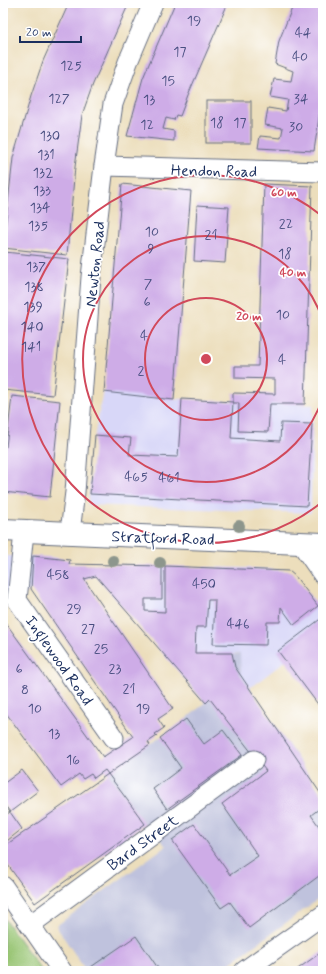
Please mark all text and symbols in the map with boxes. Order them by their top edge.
house number: 19 [187,12,201,30]
scale bar [20,18,81,44]
house number: 44 [295,24,312,42]
text: 20 m [26,25,52,41]
house number: 17 [173,43,187,61]
house number: 40 [292,48,308,66]
house number: 125 [60,57,82,75]
house number: 15 [161,72,175,90]
house number: 127 [48,90,70,108]
house number: 34 [294,90,309,108]
house number: 13 [143,91,155,109]
house number: 18 [210,114,224,132]
house number: 17 [233,114,247,132]
house number: 12 [140,116,154,134]
house number: 30 [289,118,303,136]
house number: 130 [40,127,60,145]
house number: 131 [37,146,55,164]
street label: Hendon Road [171,160,257,183]
house number: 132 [33,164,53,182]
house number: 133 [33,182,51,200]
text: 60 m [271,185,297,201]
house number: 134 [30,199,50,217]
house number: 22 [279,215,293,233]
house number: 135 [28,217,48,235]
street label: Newton Road [81,220,110,308]
house number: 10 [145,223,159,241]
house number: 21 [205,226,217,244]
house number: 9 [148,240,155,258]
house number: 18 [278,245,292,263]
house number: 137 [26,258,46,276]
text: 40 m [280,265,307,281]
house number: 7 [144,275,153,293]
house number: 138 [24,278,44,296]
house number: 6 [143,293,151,311]
house number: 139 [23,298,43,316]
house number: 10 [276,306,290,324]
text: 20 m [236,309,262,325]
house number: 140 [20,318,44,336]
house number: 4 [140,327,148,345]
house number: 141 [21,338,41,356]
house number: 4 [278,351,286,369]
centre of rings [199,352,213,366]
house number: 2 [138,362,145,380]
house number: 465 [124,468,148,486]
house number: 461 [158,469,180,487]
street label: Stratford Road [111,526,215,553]
house number: 458 [46,566,70,584]
house number: 450 [192,575,216,593]
house number: 29 [66,600,82,618]
street label: Inglewood Road [19,612,98,711]
house number: 446 [226,615,250,633]
house number: 27 [81,620,95,638]
house number: 25 [94,640,108,658]
house number: 6 [15,660,23,678]
house number: 23 [109,660,121,678]
house number: 21 [123,680,135,698]
house number: 8 [21,681,29,699]
house number: 10 [28,700,42,718]
house number: 19 [136,700,150,718]
house number: 13 [48,725,60,743]
house number: 16 [66,751,80,769]
street label: Bard Street [103,810,183,876]

